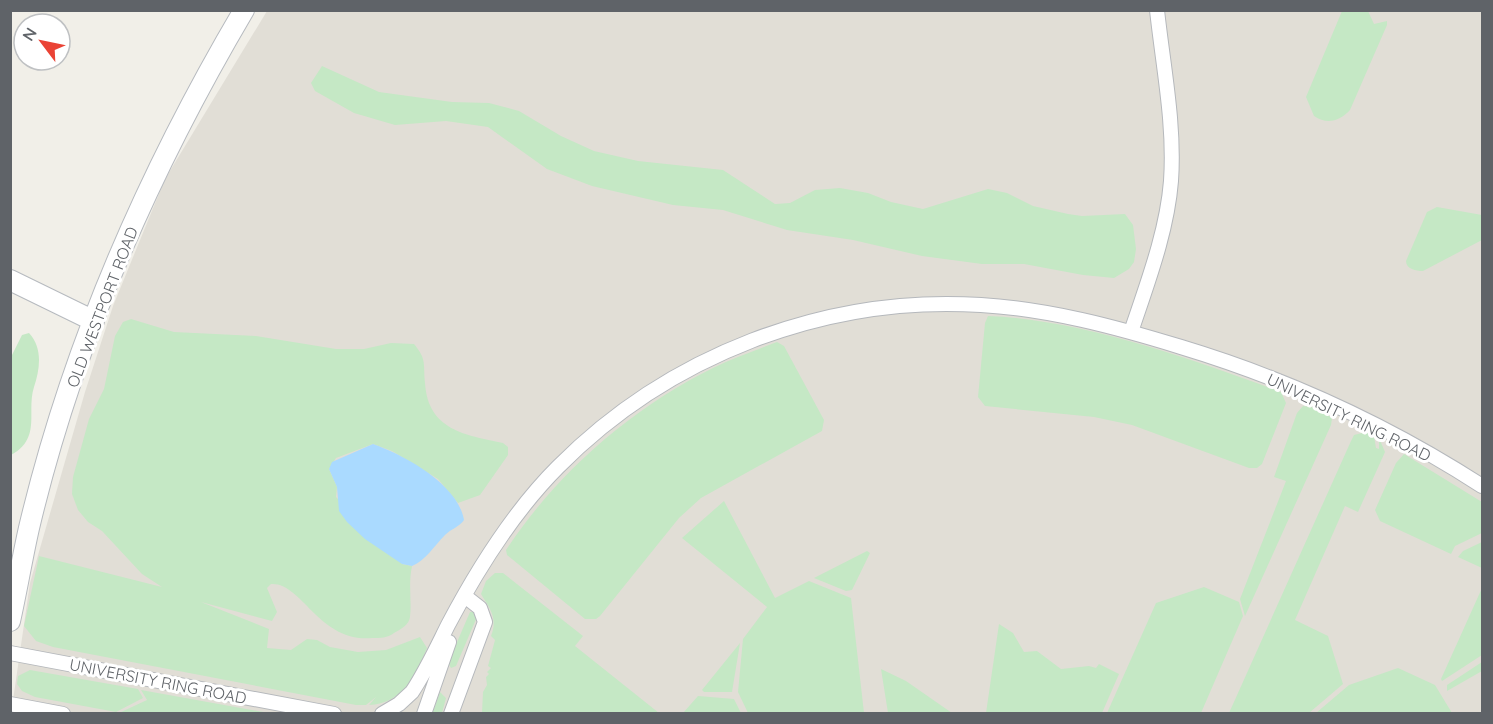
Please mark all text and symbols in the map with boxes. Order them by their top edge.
north arrow [12,12,72,72]
text: N [18,24,41,44]
street label: OLD WESTPORT ROAD [62,224,142,390]
street label: UNIVERSITY RING ROAD [1264,369,1434,465]
street label: UNIVERSITY RING ROAD [68,654,248,708]

